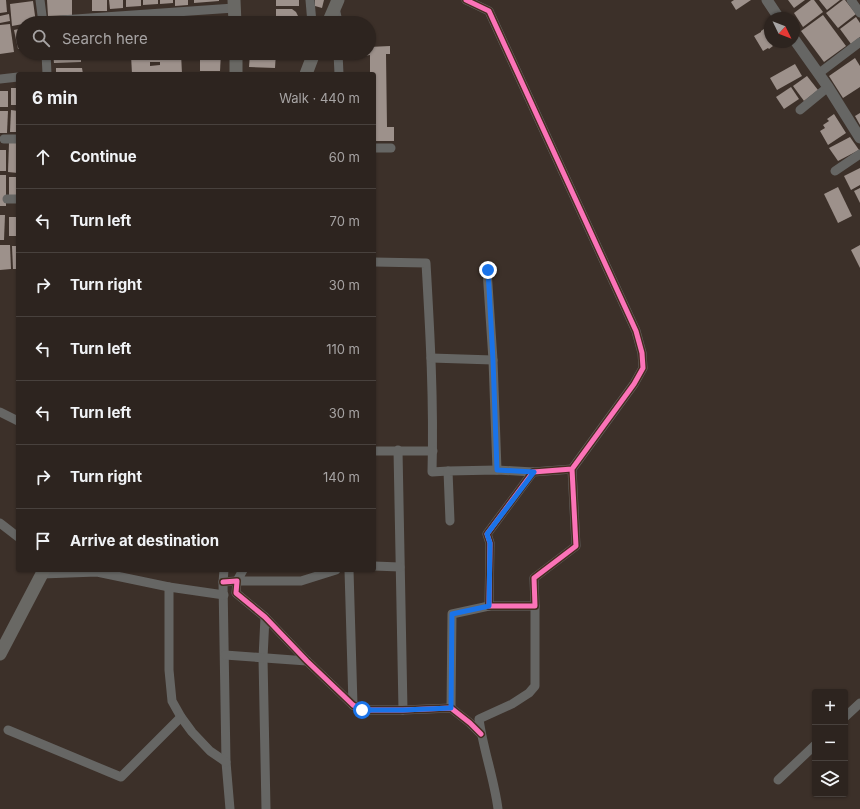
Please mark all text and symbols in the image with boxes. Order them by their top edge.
north arrow [764,12,800,48]
search box [16,16,376,60]
icon: search [30,27,52,49]
text: Search here [62,29,148,48]
text: 6 min [32,88,78,108]
text: Walk · 440 m [279,90,360,106]
icon: ahead [32,146,54,168]
text: Continue [70,147,137,166]
text: 60 m [329,149,360,165]
icon: left [32,210,54,232]
text: Turn left [70,211,131,230]
text: 70 m [330,213,360,229]
route end [479,261,497,279]
icon: right [32,274,54,296]
text: Turn right [70,275,142,294]
text: 30 m [329,277,360,293]
icon: left [32,338,54,360]
text: Turn left [70,339,131,358]
text: 110 m [326,341,360,357]
icon: left [32,402,54,424]
text: Turn left [70,403,131,422]
text: 30 m [329,405,360,421]
icon: right [32,466,54,488]
text: Turn right [70,467,142,486]
text: 140 m [323,469,360,485]
icon: arrive [32,530,54,552]
text: Arrive at destination [70,531,219,550]
map controls [812,689,848,797]
button: + [812,689,848,725]
route start [353,701,371,719]
button: − [812,725,848,761]
button: layers [812,761,848,797]

